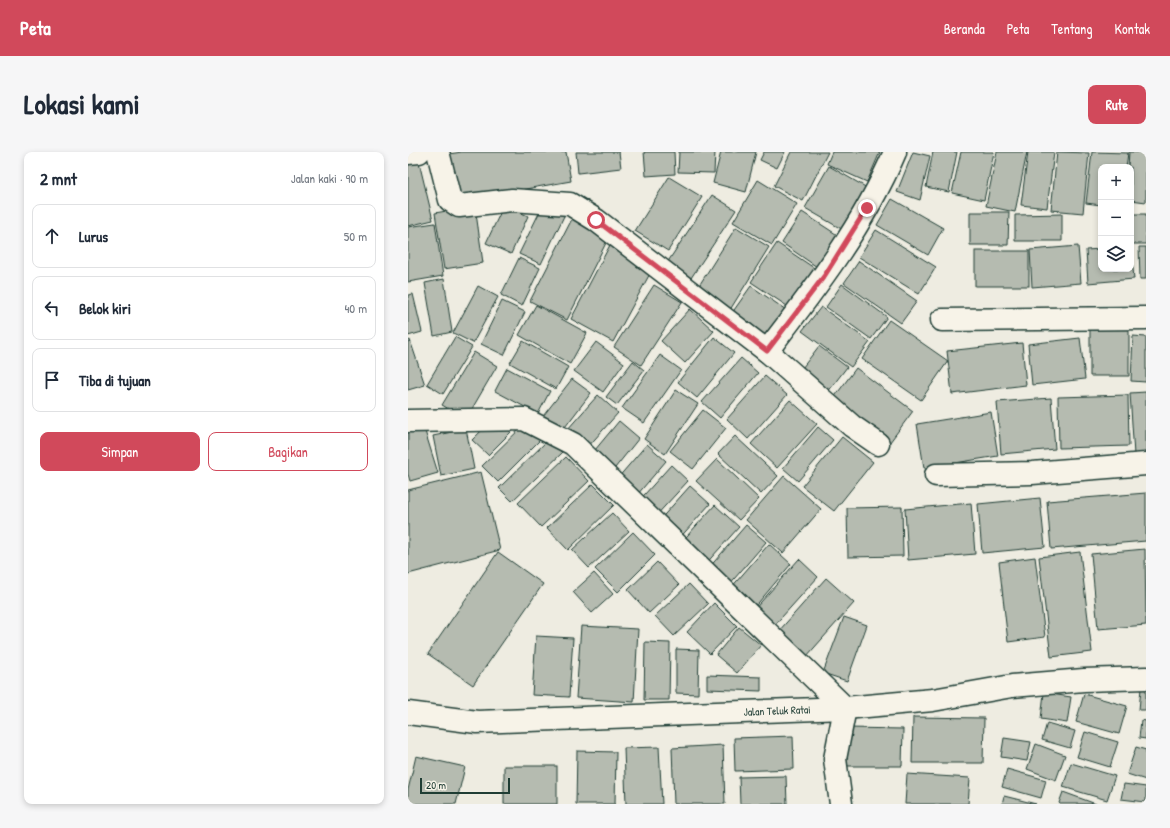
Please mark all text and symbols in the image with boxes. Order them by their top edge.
text: Peta [20,15,51,41]
text: Beranda [944,19,985,38]
text: Peta [1007,19,1029,38]
text: Tentang [1051,19,1093,38]
text: Kontak [1115,19,1150,38]
text: Lokasi kami [24,85,140,123]
button: Rute [1088,85,1146,124]
map controls [1098,164,1134,272]
button: + [1098,164,1134,200]
text: 2 mnt [40,167,77,190]
text: Jalan kaki · 90 m [291,169,368,187]
route end [858,199,876,217]
button: − [1098,200,1134,236]
route start [587,211,605,229]
icon: ahead [41,225,63,247]
text: Lurus [79,226,108,247]
text: 50 m [344,227,367,245]
button: layers [1098,236,1134,272]
icon: left [41,297,63,319]
text: Belok kiri [79,298,131,319]
text: 40 m [344,299,367,317]
icon: arrive [41,369,63,391]
text: Tiba di tujuan [79,370,151,391]
button: Simpan [40,432,200,471]
button: Bagikan [208,432,368,471]
street label: Jalan Teluk Ratai [743,702,811,719]
scale bar [420,776,510,795]
text: 20 m [426,778,446,792]

